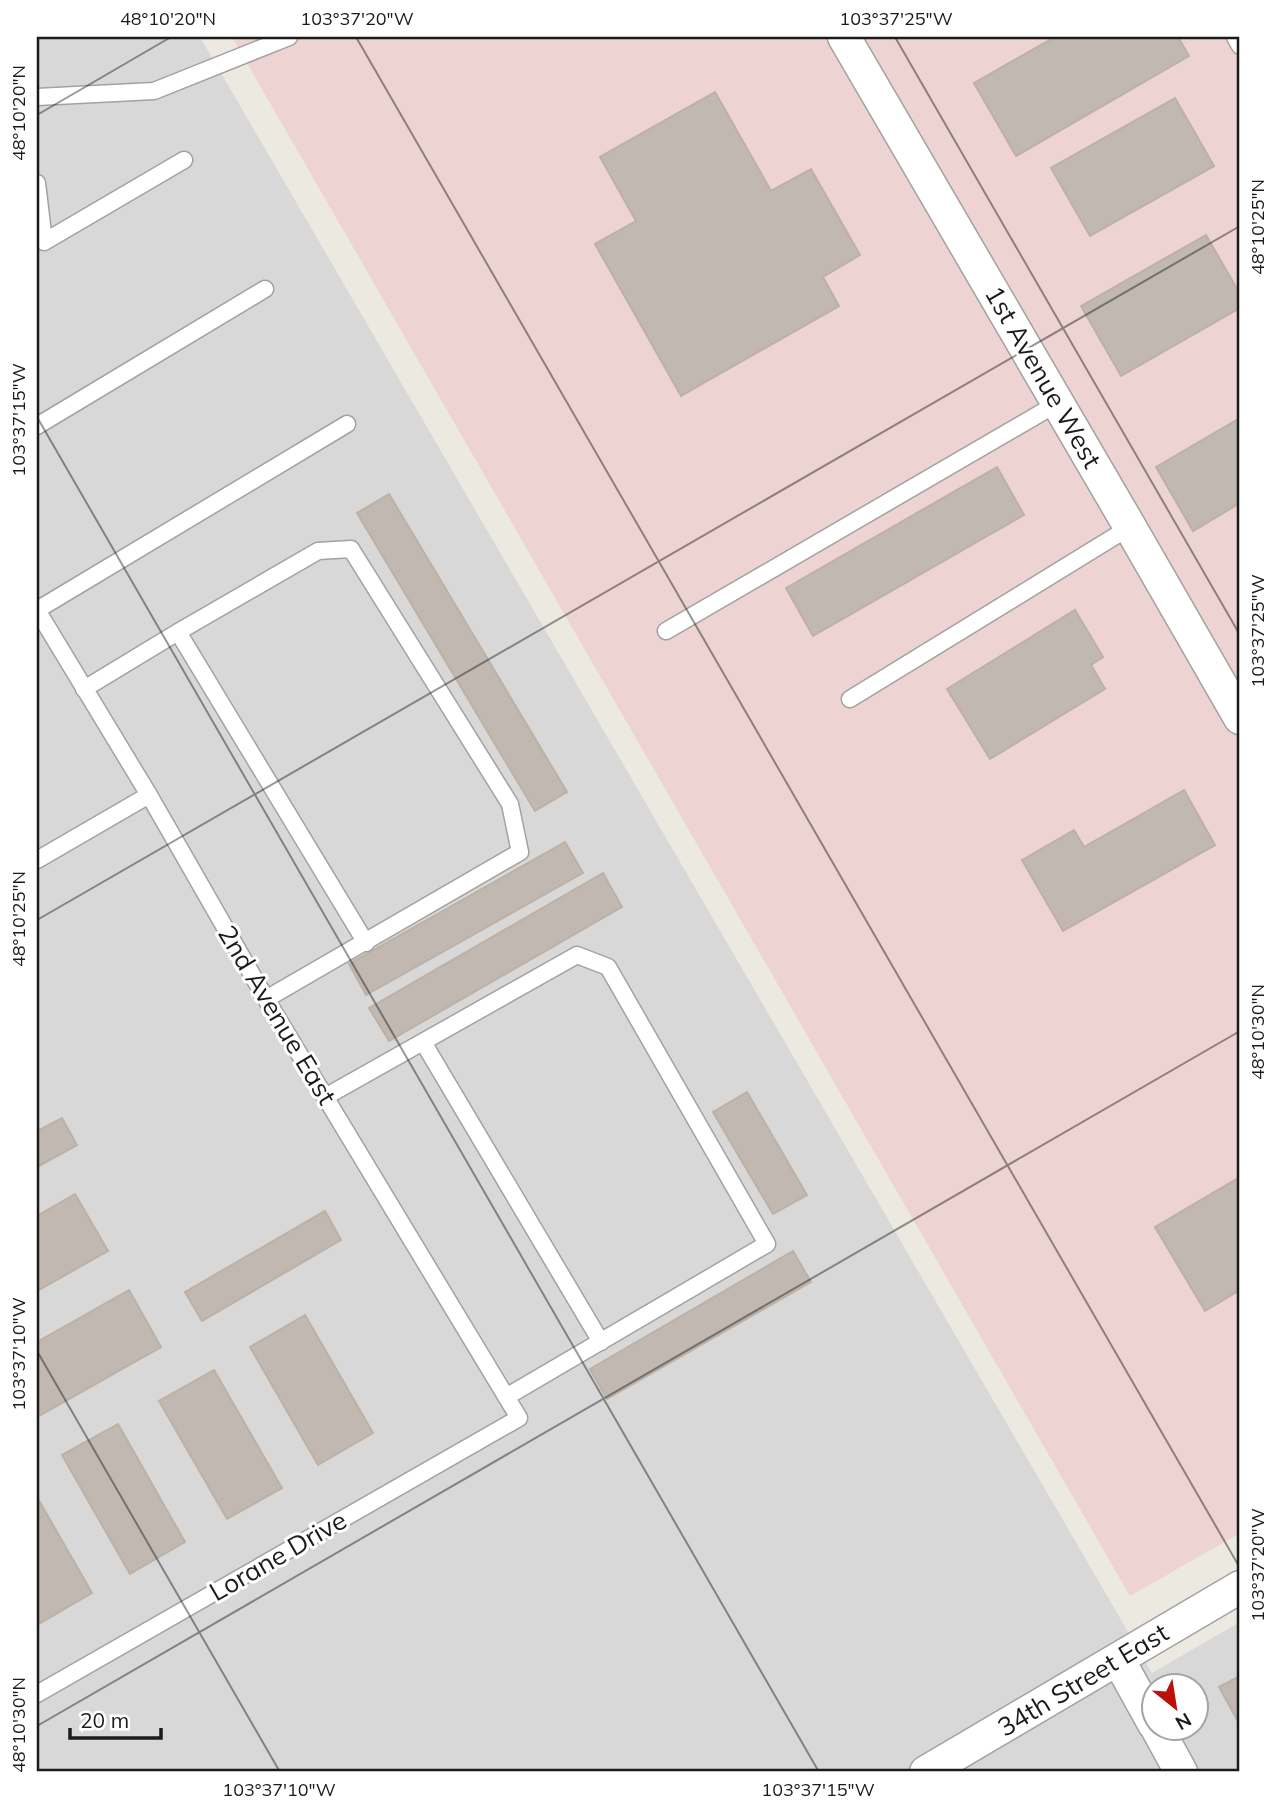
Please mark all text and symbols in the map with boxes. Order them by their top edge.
text: 48°10'20"N [120,7,216,30]
text: 103°37'20"W [300,7,414,30]
text: 103°37'25"W [839,7,953,30]
text: 48°10'20"N [7,65,30,161]
text: 48°10'25"N [1246,179,1269,275]
street label: 1st Avenue West [978,280,1109,474]
text: 103°37'15"W [7,363,30,477]
text: 103°37'25"W [1246,574,1269,688]
text: 48°10'25"N [7,871,30,967]
street label: 2nd Avenue East [211,919,344,1110]
text: 48°10'30"N [1246,984,1269,1080]
text: 103°37'10"W [7,1297,30,1411]
street label: Lorane Drive [203,1503,352,1608]
text: 103°37'20"W [1246,1508,1269,1622]
street label: 34th Street East [991,1616,1174,1744]
north arrow [1140,1672,1210,1742]
text: 48°10'30"N [7,1677,30,1773]
scale bar [70,1697,161,1741]
text: 20 m [80,1707,129,1733]
text: N [1171,1708,1196,1736]
text: 103°37'10"W [222,1778,336,1801]
text: 103°37'15"W [761,1778,875,1801]

